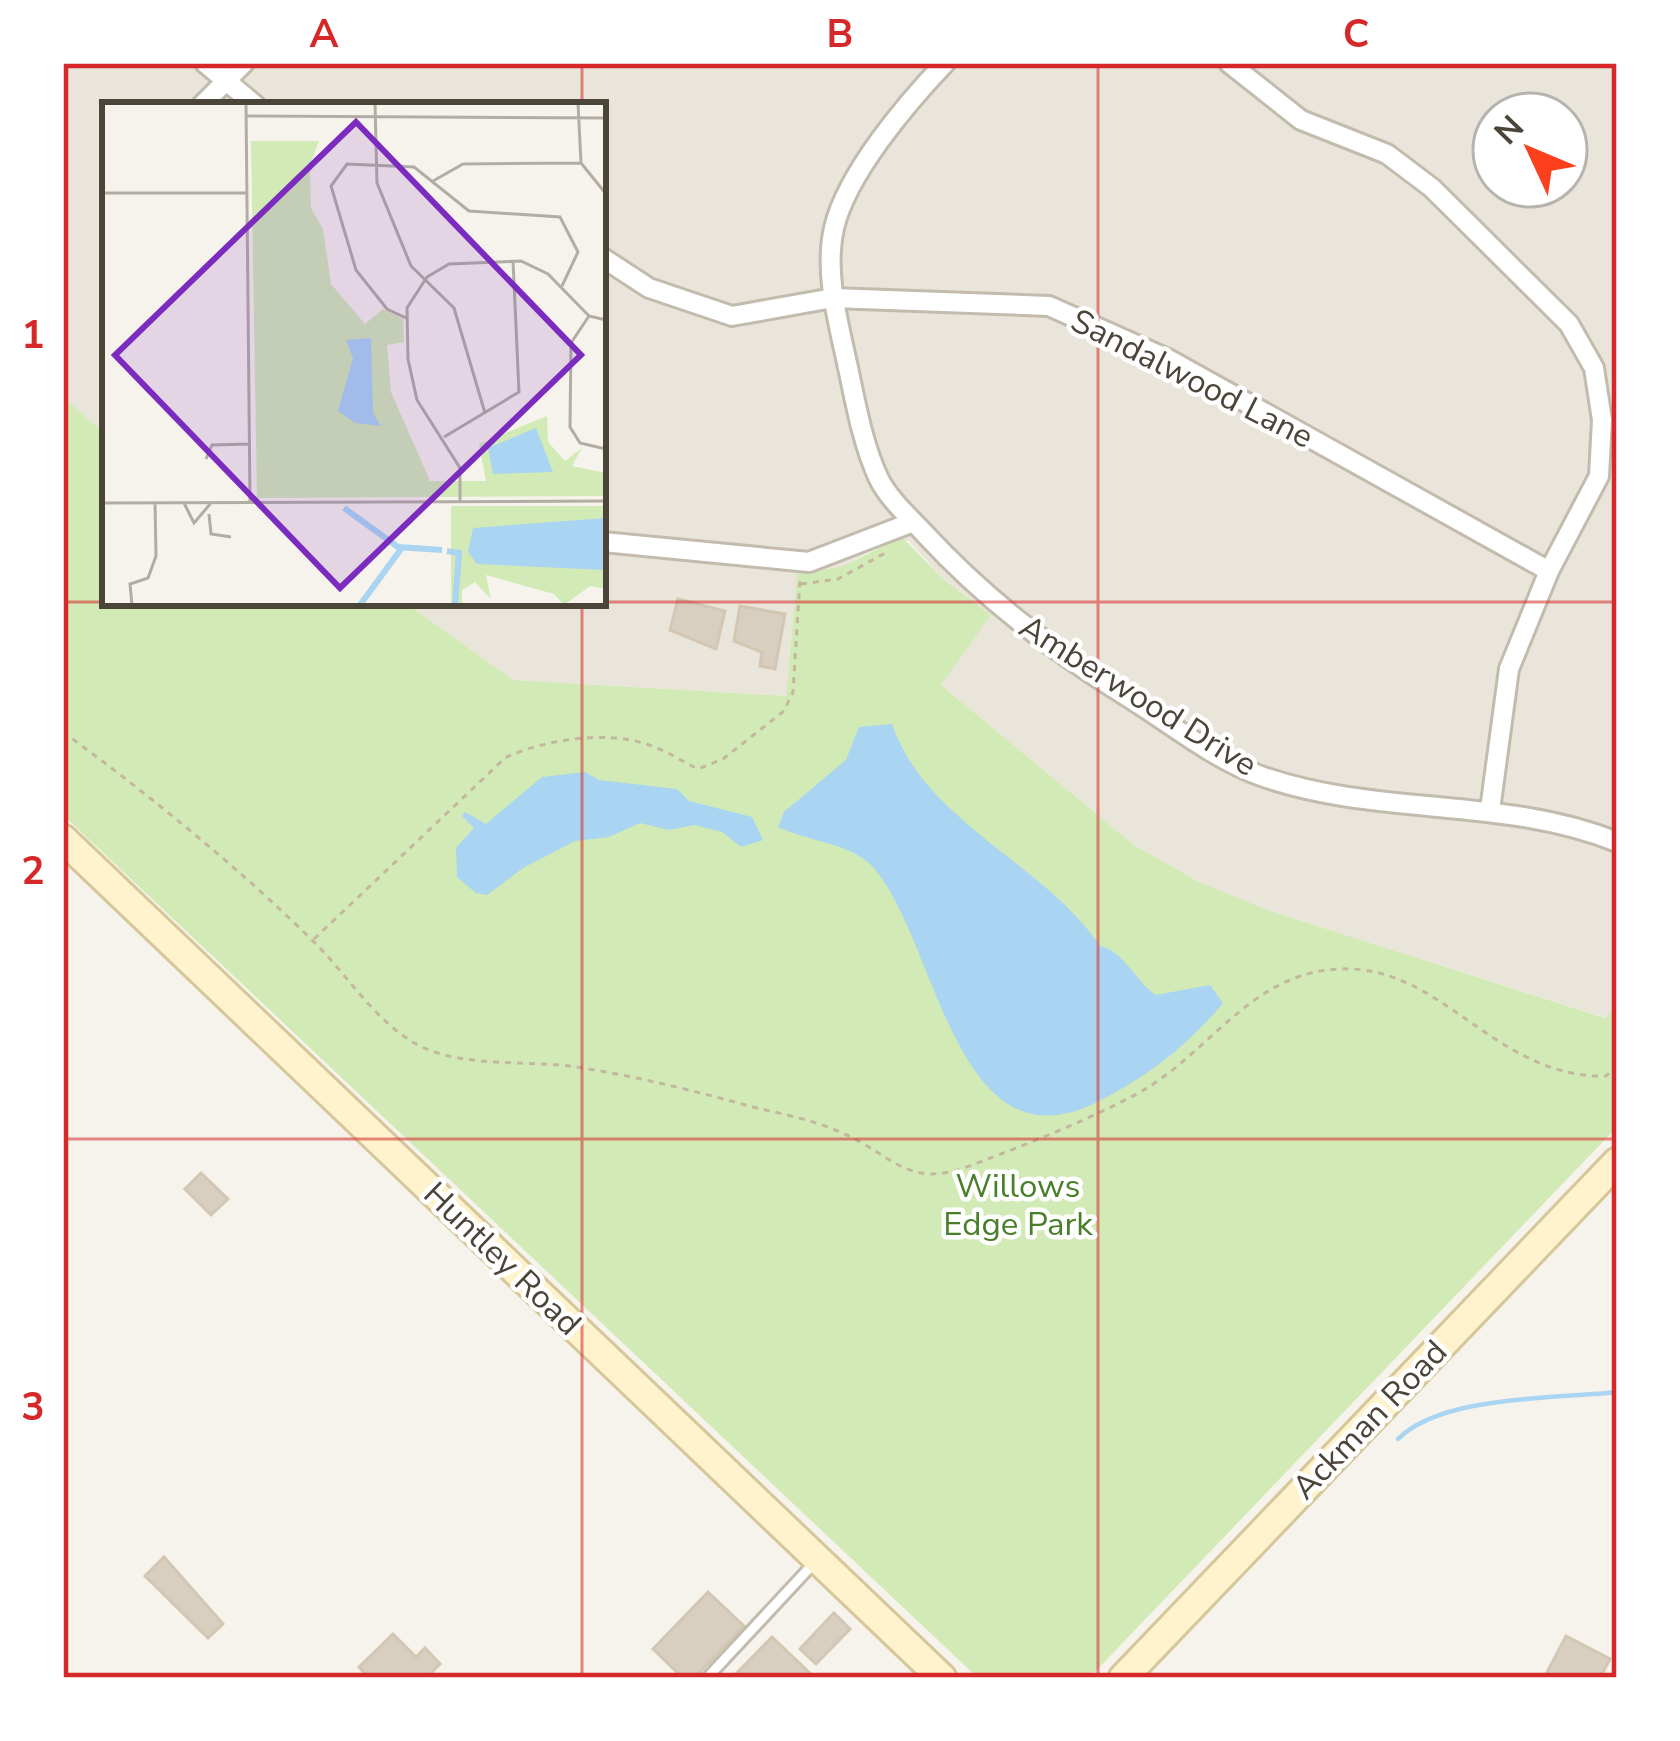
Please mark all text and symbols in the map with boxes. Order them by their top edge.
text: A [309,8,339,61]
text: B [827,8,853,61]
text: C [1343,8,1369,61]
north arrow [1470,90,1590,210]
inset map [102,102,606,606]
text: N [1485,106,1534,155]
street label: Sandalwood Lane [1063,299,1321,459]
text: 1 [21,309,45,362]
street label: Amberwood Drive [1011,605,1265,787]
text: 2 [21,845,45,898]
park label: Willows Edge Park [943,1164,1093,1247]
street label: Huntley Road [413,1172,591,1346]
street label: Ackman Road [1282,1330,1458,1510]
text: 3 [21,1381,45,1434]

